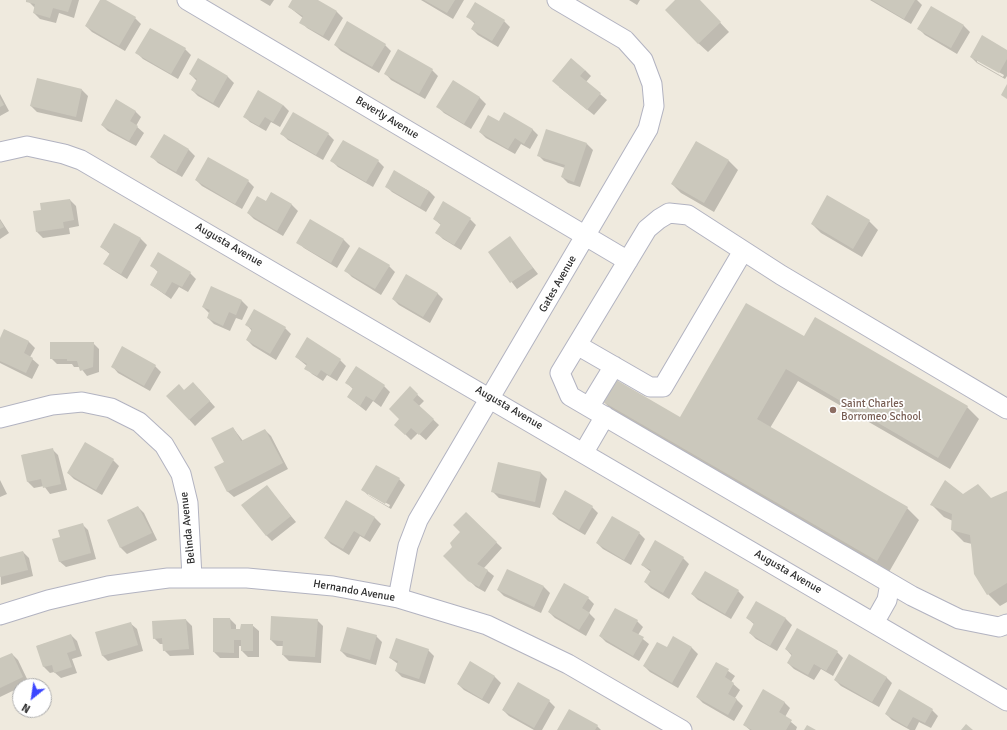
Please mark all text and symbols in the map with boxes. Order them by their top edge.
street label: Beverly Avenue [353,94,421,142]
street label: Augusta Avenue [193,220,265,270]
street label: Gates Avenue [536,253,580,315]
street label: Augusta Avenue [473,383,545,433]
place label: Saint Charles Borromeo School [841,397,921,423]
marker: Saint Charles Borromeo School [828,405,838,415]
street label: Belinda Avenue [178,491,198,565]
street label: Augusta Avenue [752,547,824,597]
street label: Hernando Avenue [312,577,396,605]
north arrow [12,678,52,718]
text: N [20,700,33,716]

